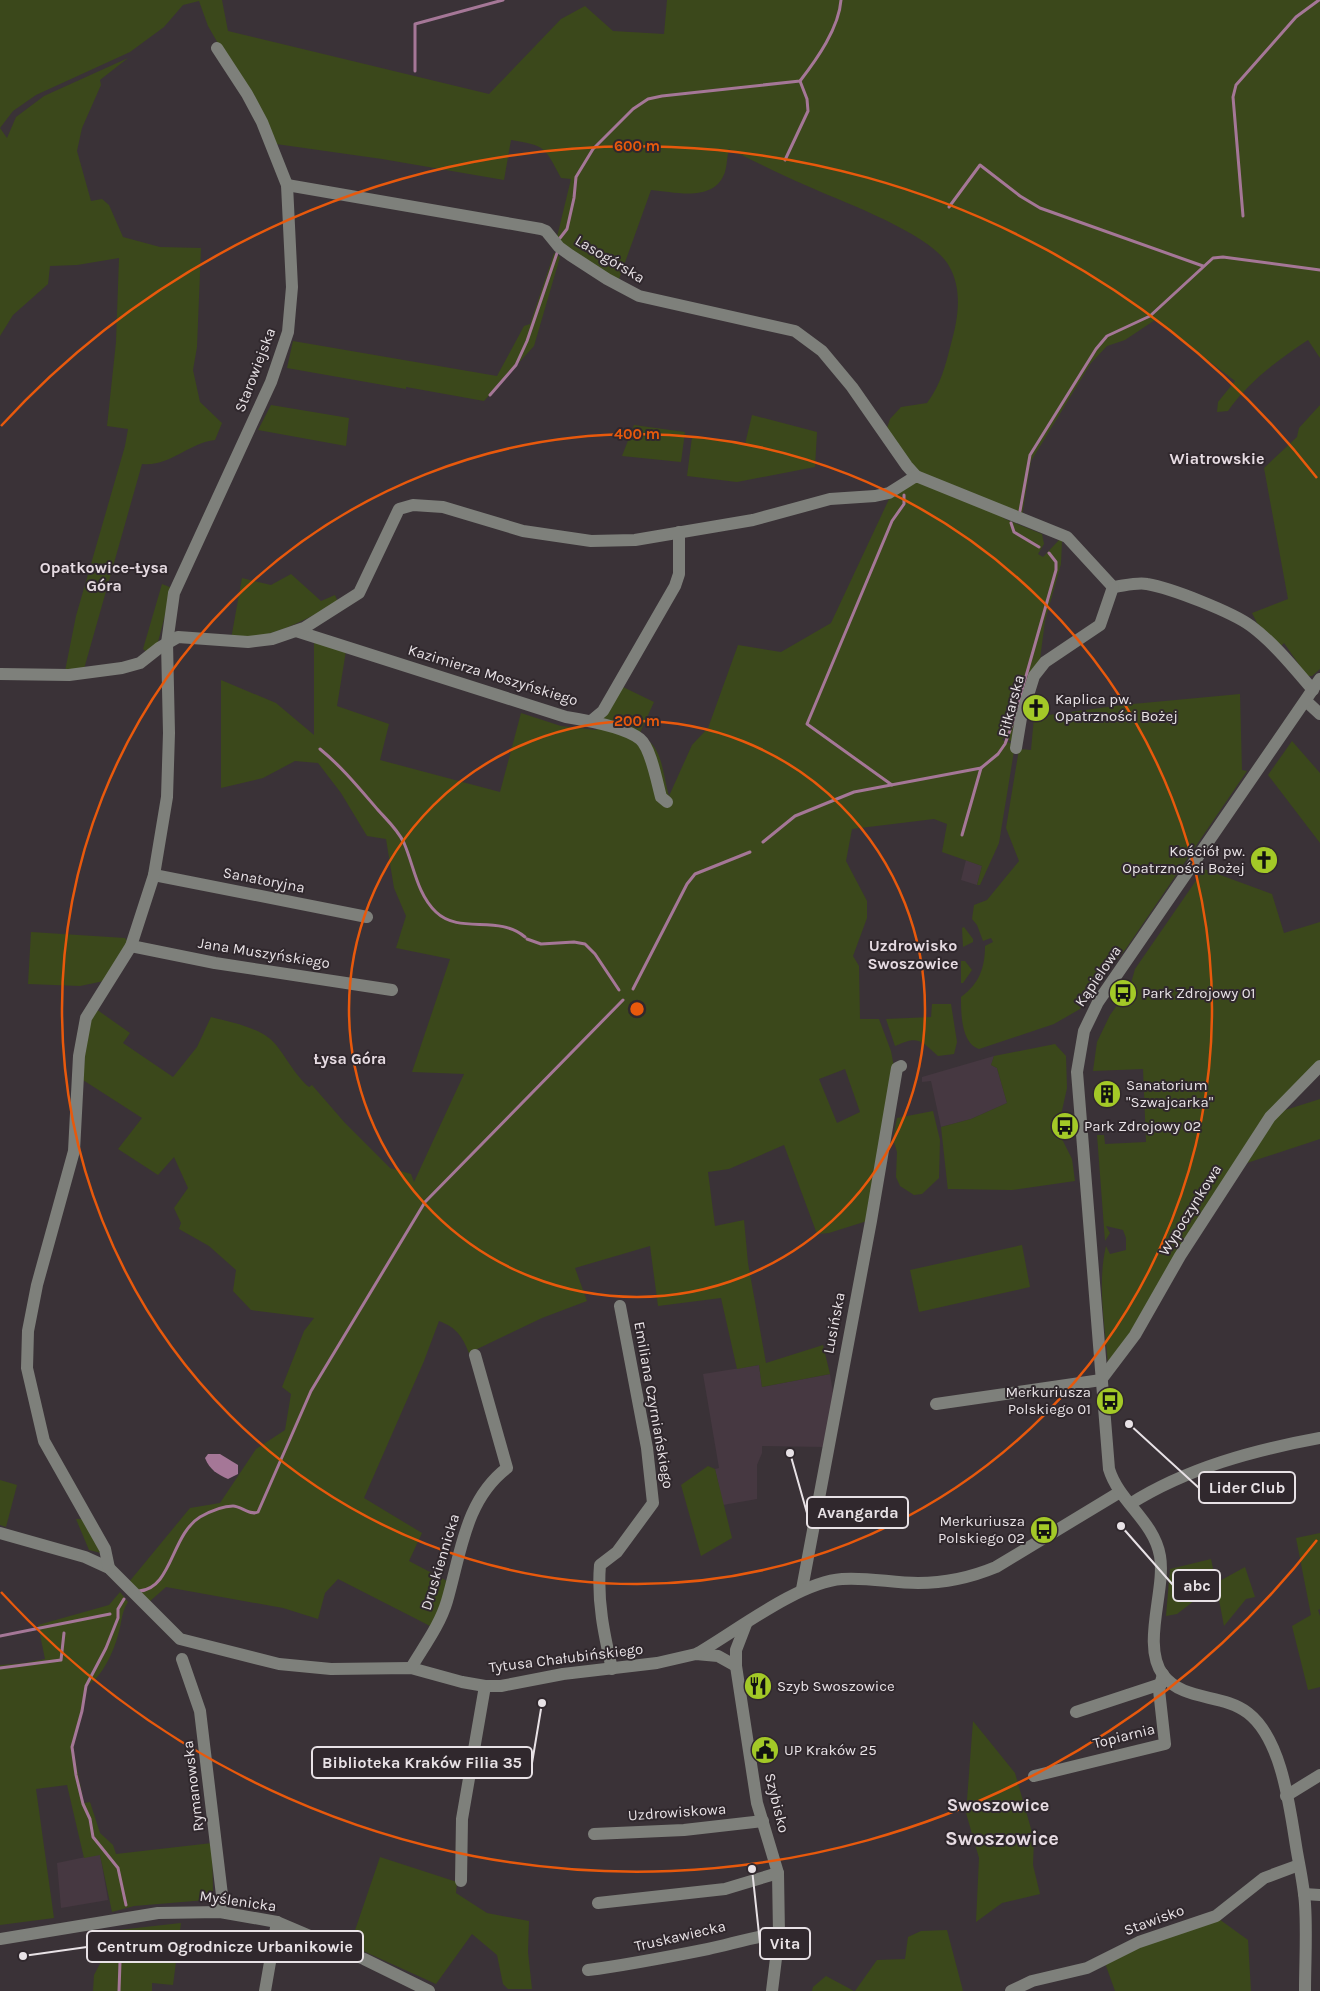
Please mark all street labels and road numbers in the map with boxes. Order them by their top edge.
street label: Lasogórska [572,231,648,287]
street label: Starowiejska [231,325,279,415]
street label: Kazimierza Moszyńskiego [406,641,580,709]
street label: Piłkarska [994,673,1028,739]
street label: Sanatoryjna [222,863,306,897]
street label: Jana Muszyńskiego [197,934,331,972]
street label: Kąpielowa [1071,942,1125,1010]
street label: Wypoczynkowa [1155,1161,1225,1259]
street label: Lusińska [819,1291,849,1355]
street label: Emiliana Czyrniańskiego [630,1320,678,1490]
street label: Druskiennicka [417,1512,463,1612]
street label: Tytusa Chałubińskiego [488,1640,644,1676]
street label: Topiarnia [1091,1720,1157,1752]
street label: Rymanowska [179,1740,207,1832]
street label: Szybisko [761,1771,793,1835]
street label: Uzdrowiskowa [627,1800,727,1824]
street label: Myślenicka [198,1887,278,1915]
street label: Stawisko [1121,1901,1187,1939]
street label: Truskawiecka [633,1917,727,1955]

